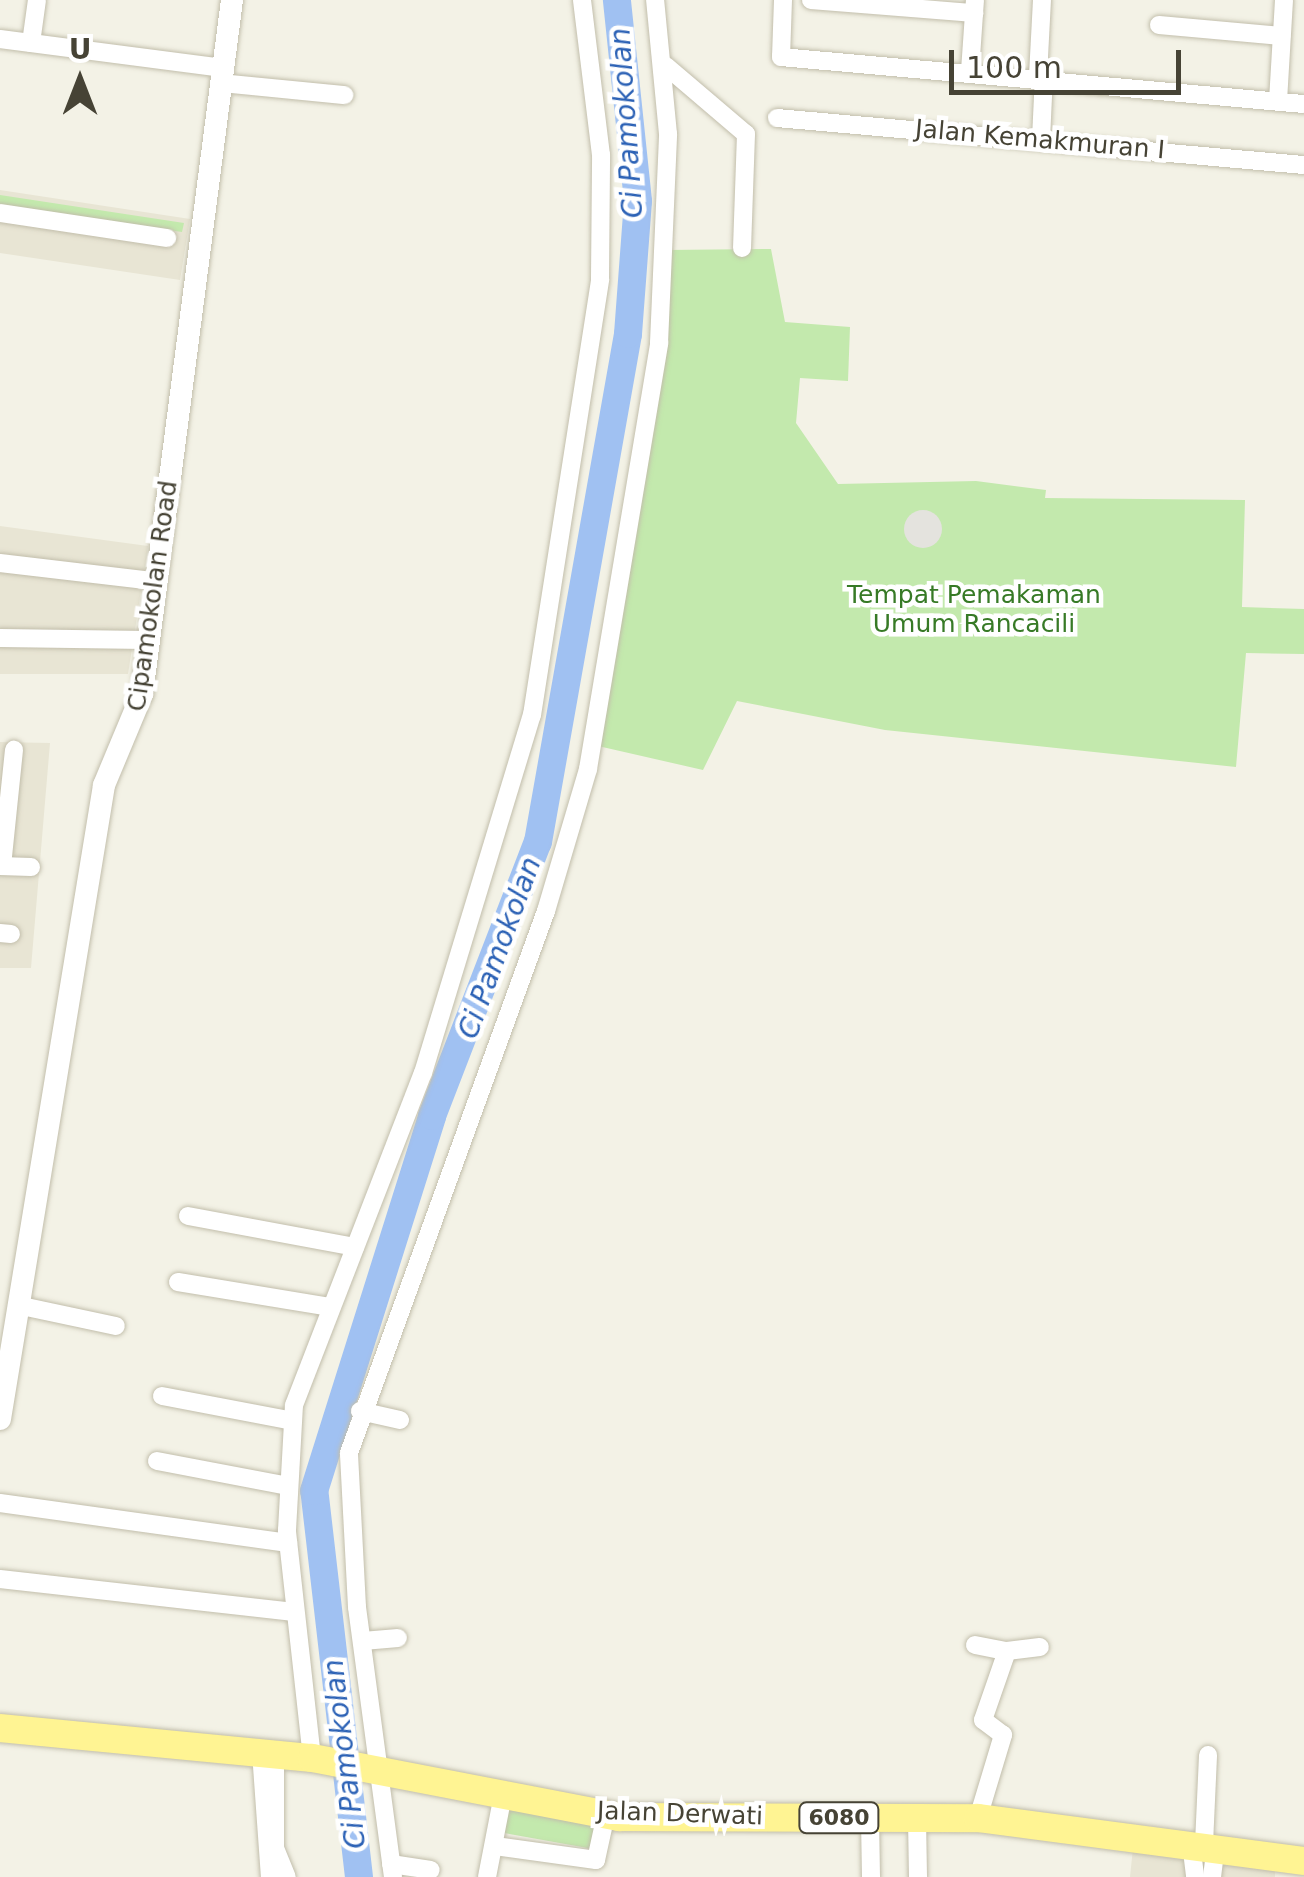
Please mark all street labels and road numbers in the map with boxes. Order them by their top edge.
street label: Jalan Kemakmuran I [914,114,1166,166]
street label: Cipamokolan Road [122,479,184,713]
street label: Jalan Derwati [596,1796,764,1832]
road number: 6080 [796,1801,882,1835]

